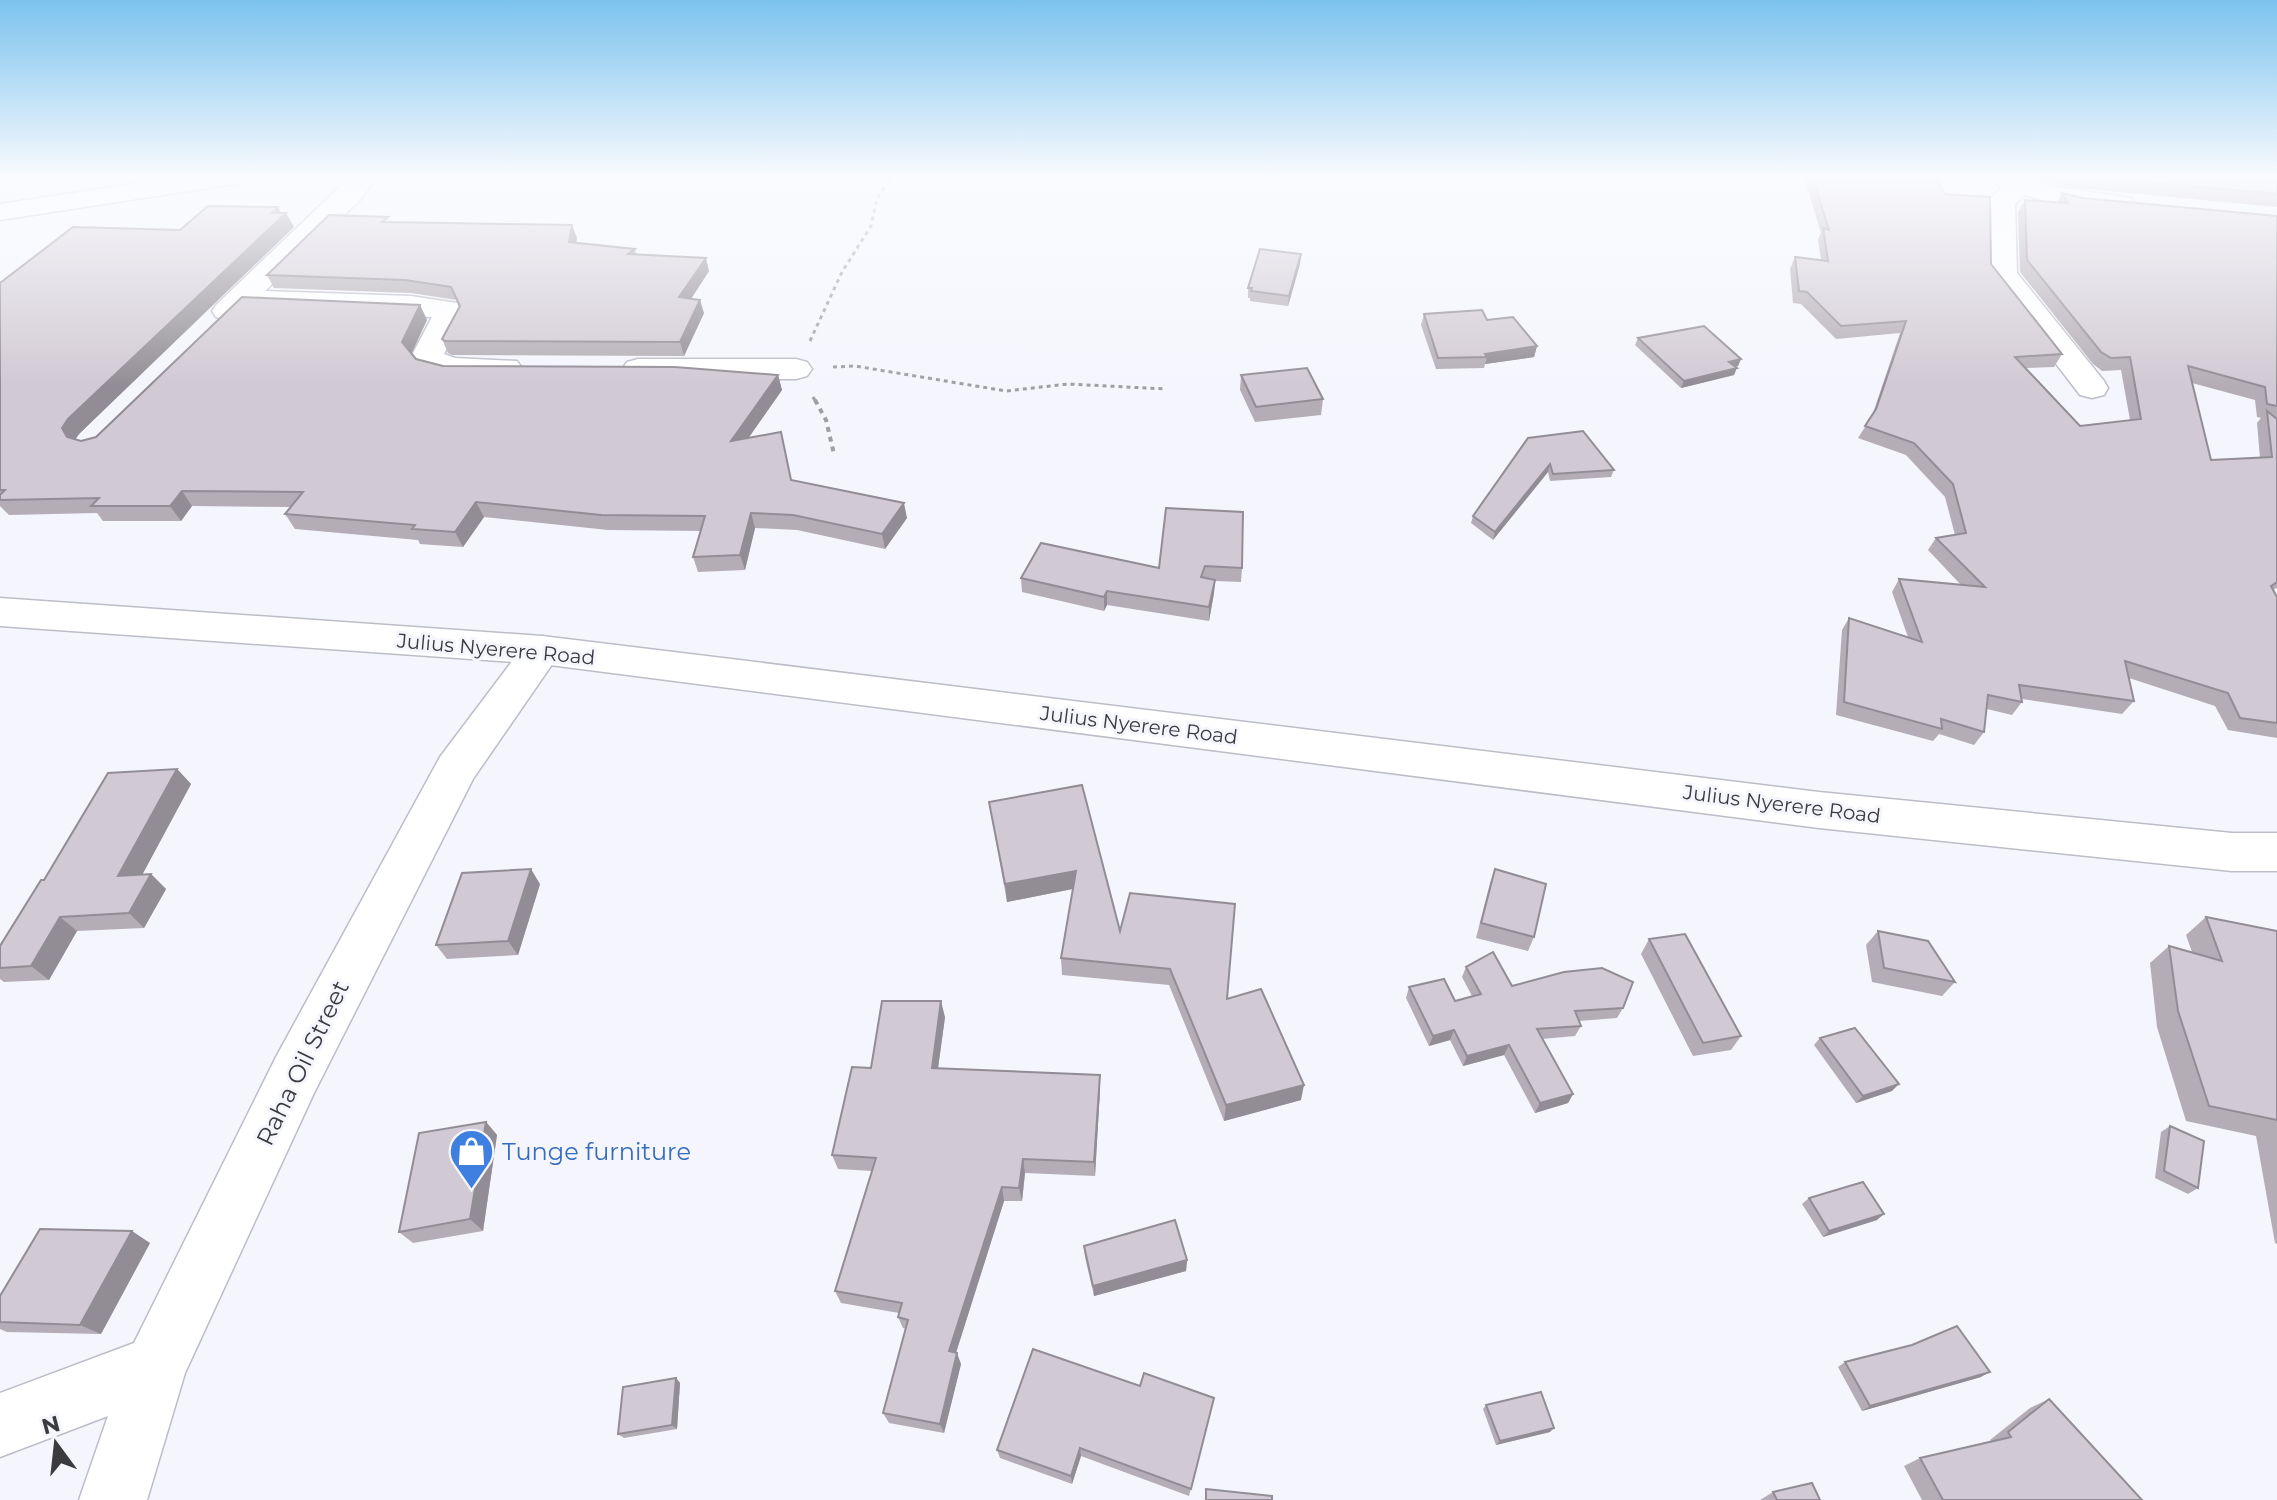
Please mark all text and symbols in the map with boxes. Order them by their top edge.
street label: Julius Nyerere Road [395,628,596,670]
street label: Julius Nyerere Road [1038,701,1239,749]
street label: Julius Nyerere Road [1681,780,1882,828]
street label: Raha Oil Street [250,975,355,1150]
shop icon: Tunge furniture [447,1128,495,1191]
place label: Tunge furniture [502,1137,691,1166]
north arrow [16,1404,96,1484]
text: N [39,1410,63,1441]

